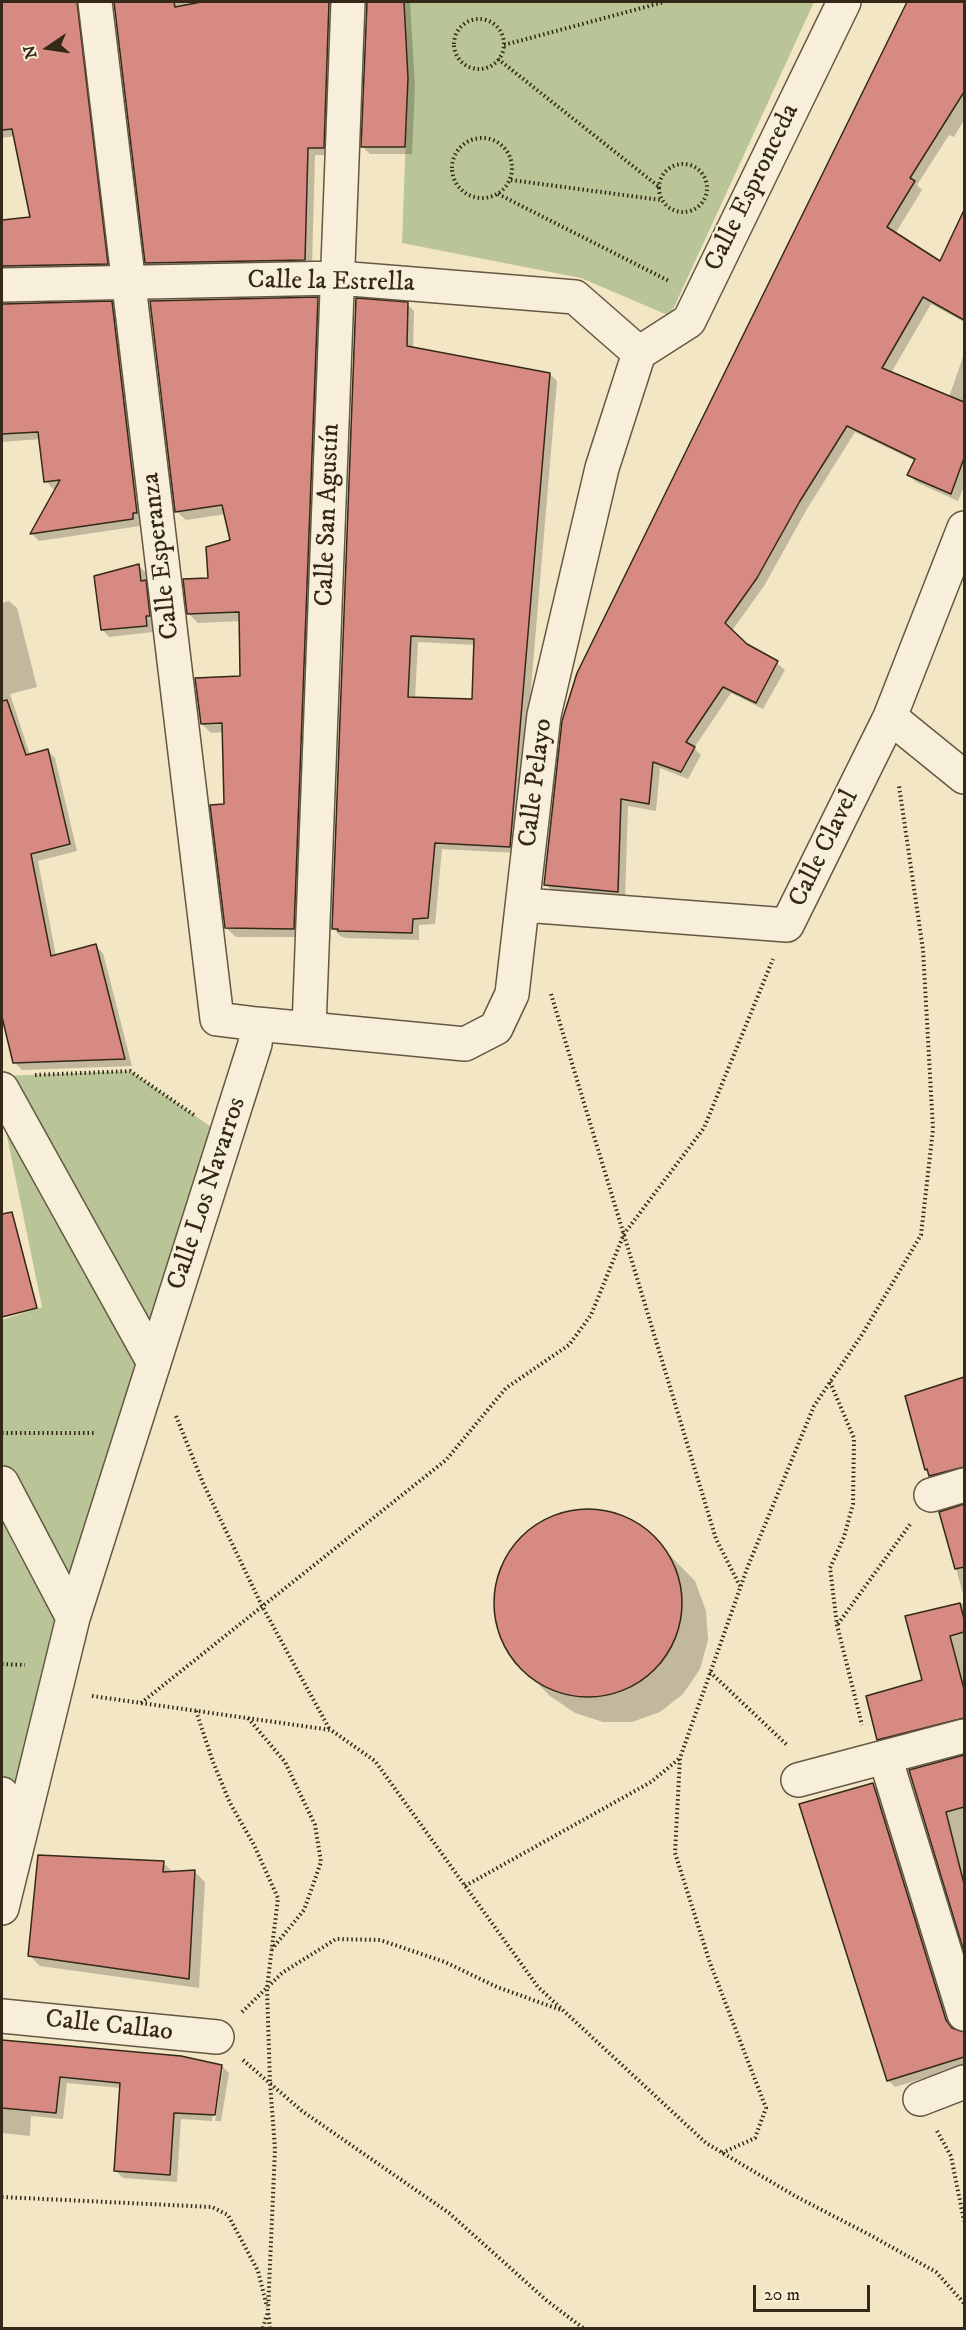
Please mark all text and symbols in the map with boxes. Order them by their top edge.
north arrow [18,18,78,78]
text: N [19,43,42,61]
street label: Calle Espronceda [699,99,807,277]
street label: Calle la Estrella [247,266,415,300]
street label: Calle San Agustín [310,423,348,607]
street label: Calle Esperanza [136,471,188,641]
street label: Calle Pelayo [514,717,560,849]
street label: Calle Clavel [783,785,867,913]
street label: Calle Los Navarros [162,1094,254,1294]
street label: Calle Callao [44,2005,174,2049]
scale bar [756,2273,873,2311]
text: 20 m [764,2284,800,2306]

